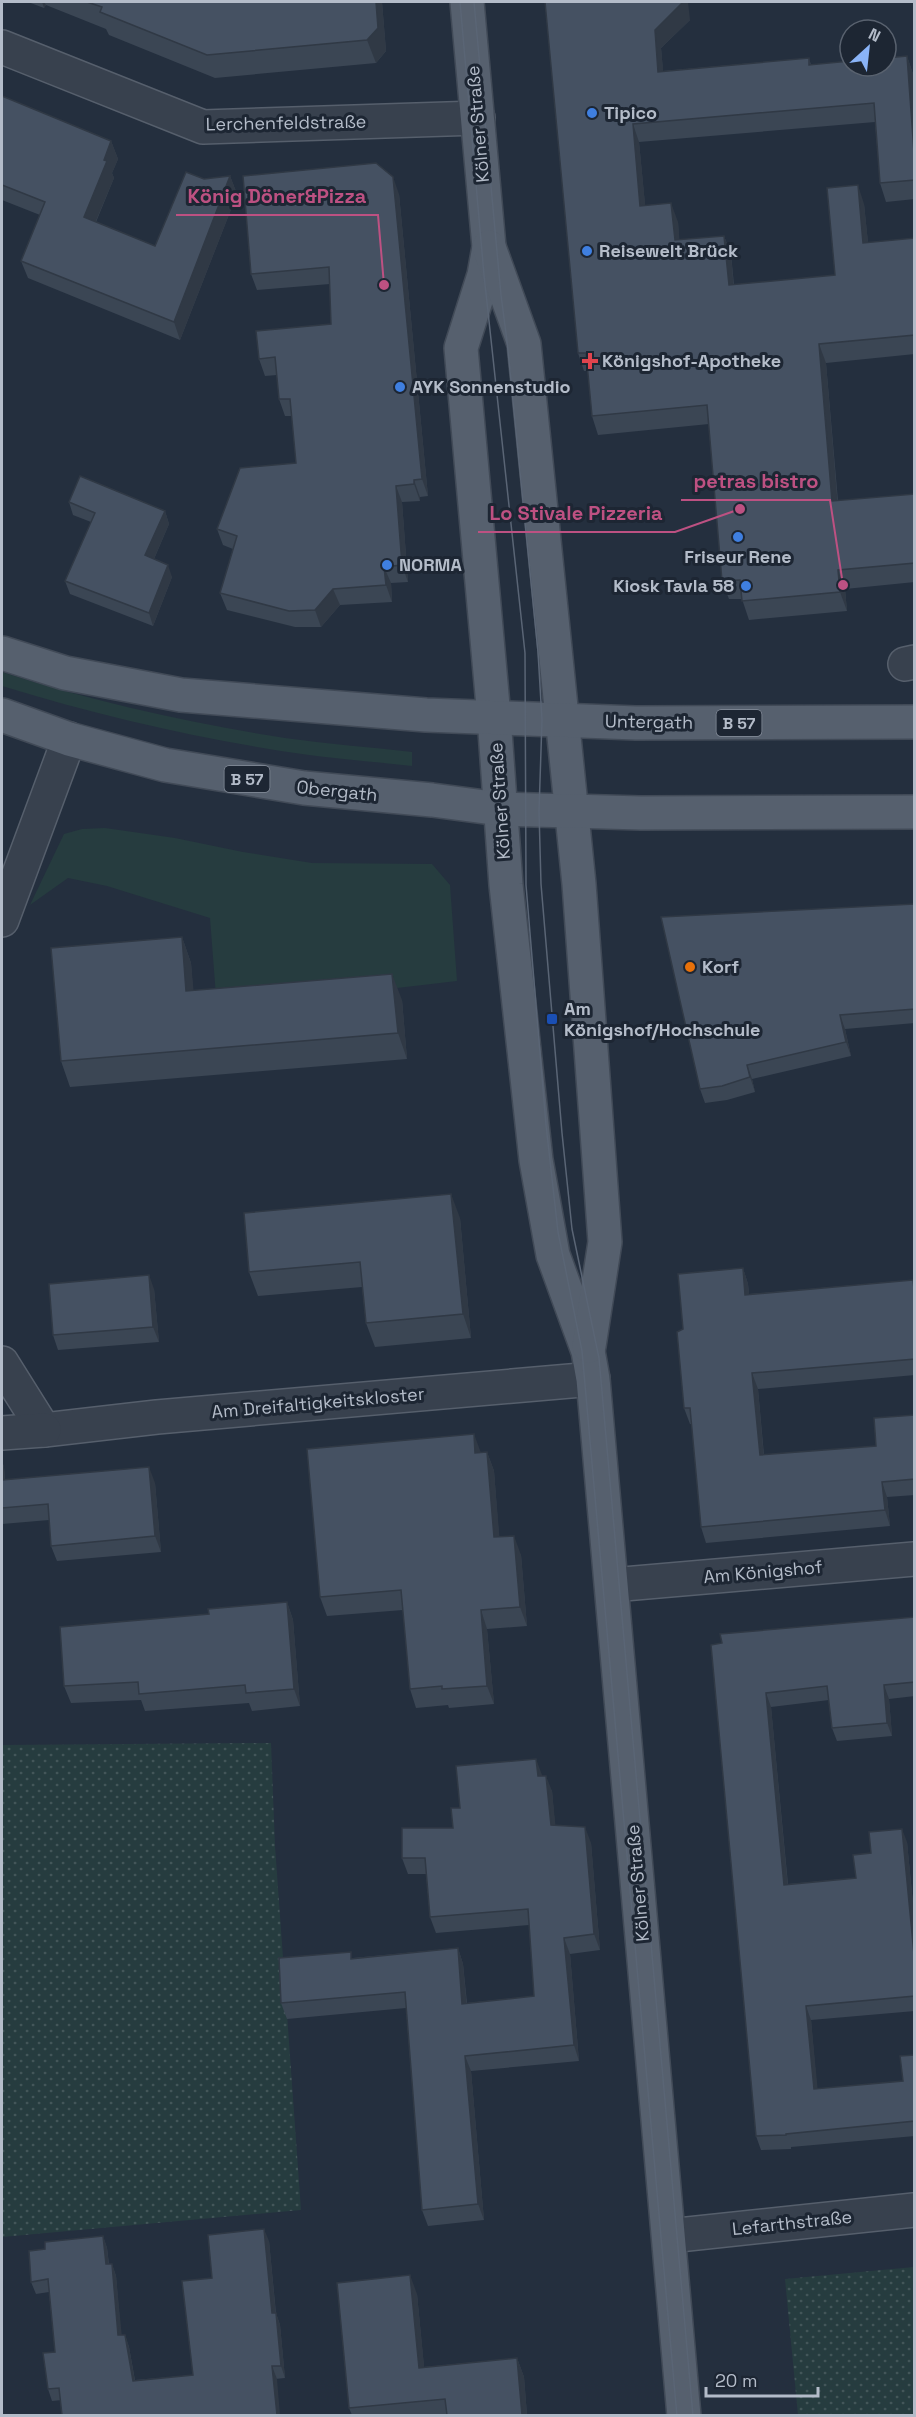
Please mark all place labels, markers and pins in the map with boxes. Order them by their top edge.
place label: Tipico [604,101,657,124]
marker: Tipico [585,106,599,120]
callout: König Döner&Pizza [176,177,378,215]
place label: Reisewelt Brück [599,239,738,262]
marker: Reisewelt Brück [580,244,594,258]
place label: Königshof-Apotheke [602,349,781,372]
marker: Königshof-Apotheke [583,354,597,368]
place label: AYK Sonnenstudio [412,375,571,398]
marker: AYK Sonnenstudio [393,380,407,394]
callout: petras bistro [681,462,830,500]
callout: Lo Stivale Pizzeria [478,494,675,532]
marker: Friseur Rene [731,530,745,544]
place label: Friseur Rene [684,545,792,568]
place label: NORMA [399,553,462,576]
marker: NORMA [380,558,394,572]
place label: Kiosk Tavla 58 [613,574,734,597]
marker: Kiosk Tavla 58 [739,579,753,593]
place label: Korf [702,955,739,978]
marker: Korf [683,960,697,974]
place label: Am Königshof/Hochschule [564,997,760,1041]
marker: Am Königshof/Hochschule [545,1012,559,1026]

